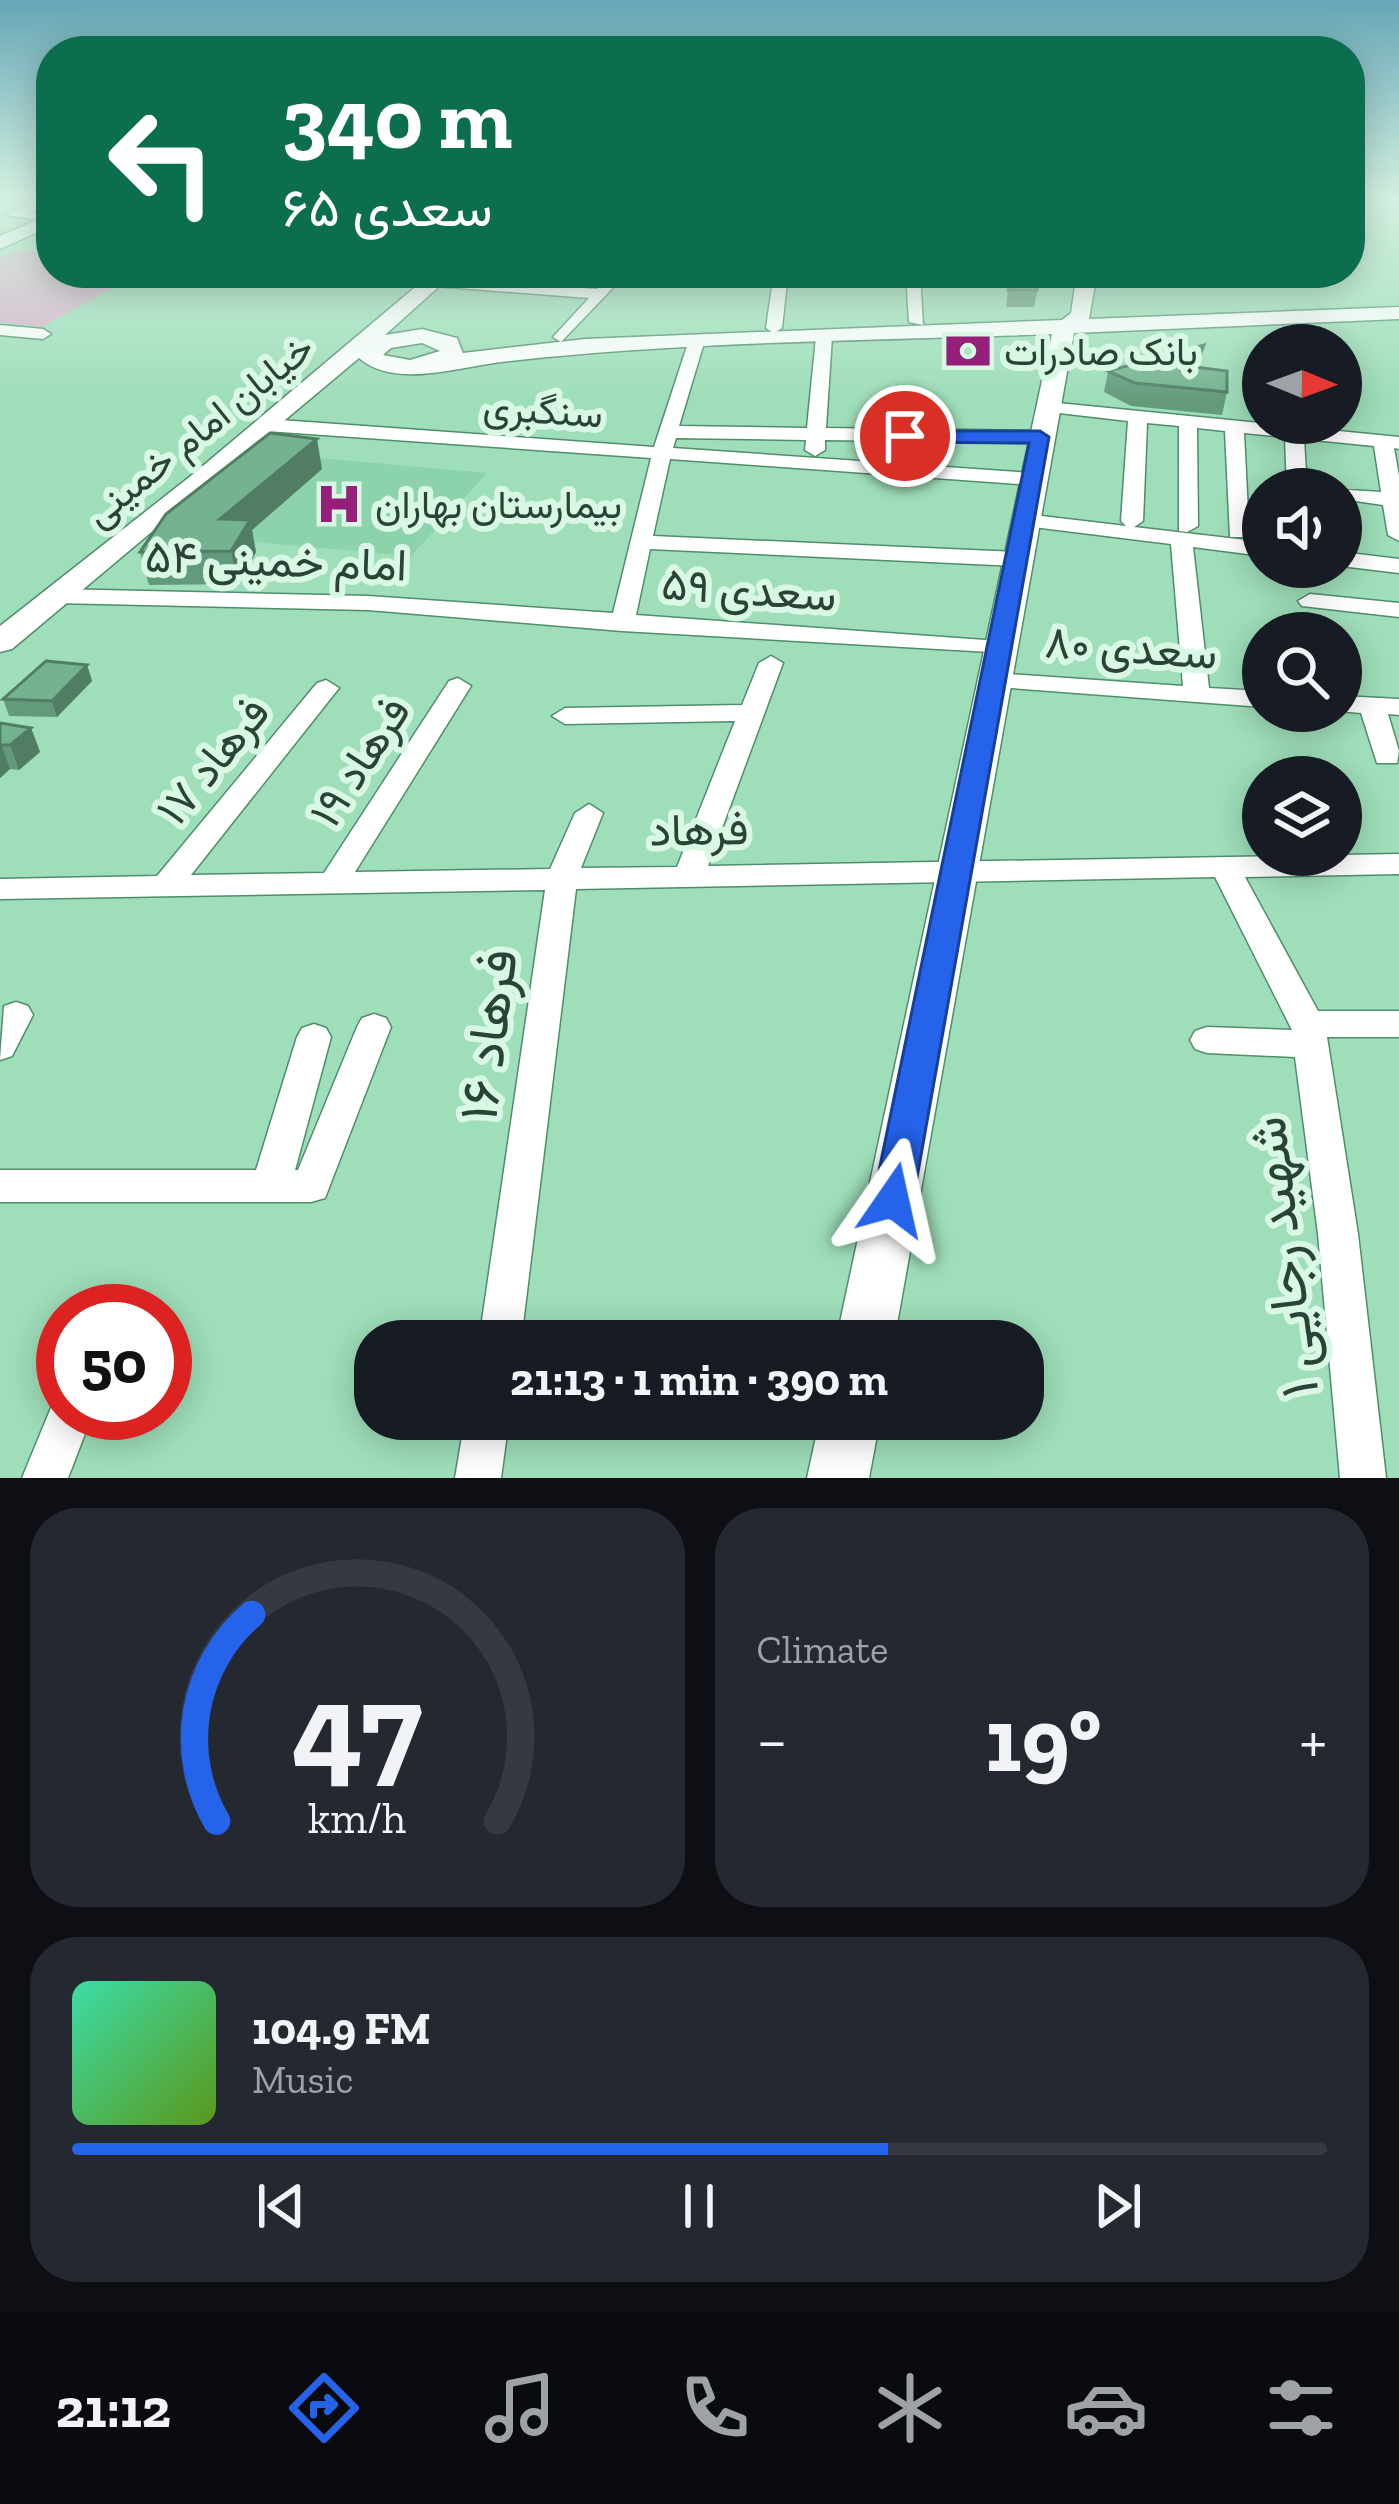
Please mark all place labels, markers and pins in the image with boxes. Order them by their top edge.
bank icon: بانک صادرات [943,326,993,376]
place label: بانک صادرات [1004,328,1198,376]
pin [854,385,956,487]
hospital icon: بیمارستان بهاران [314,479,364,529]
place label: بیمارستان بهاران [375,481,622,529]

